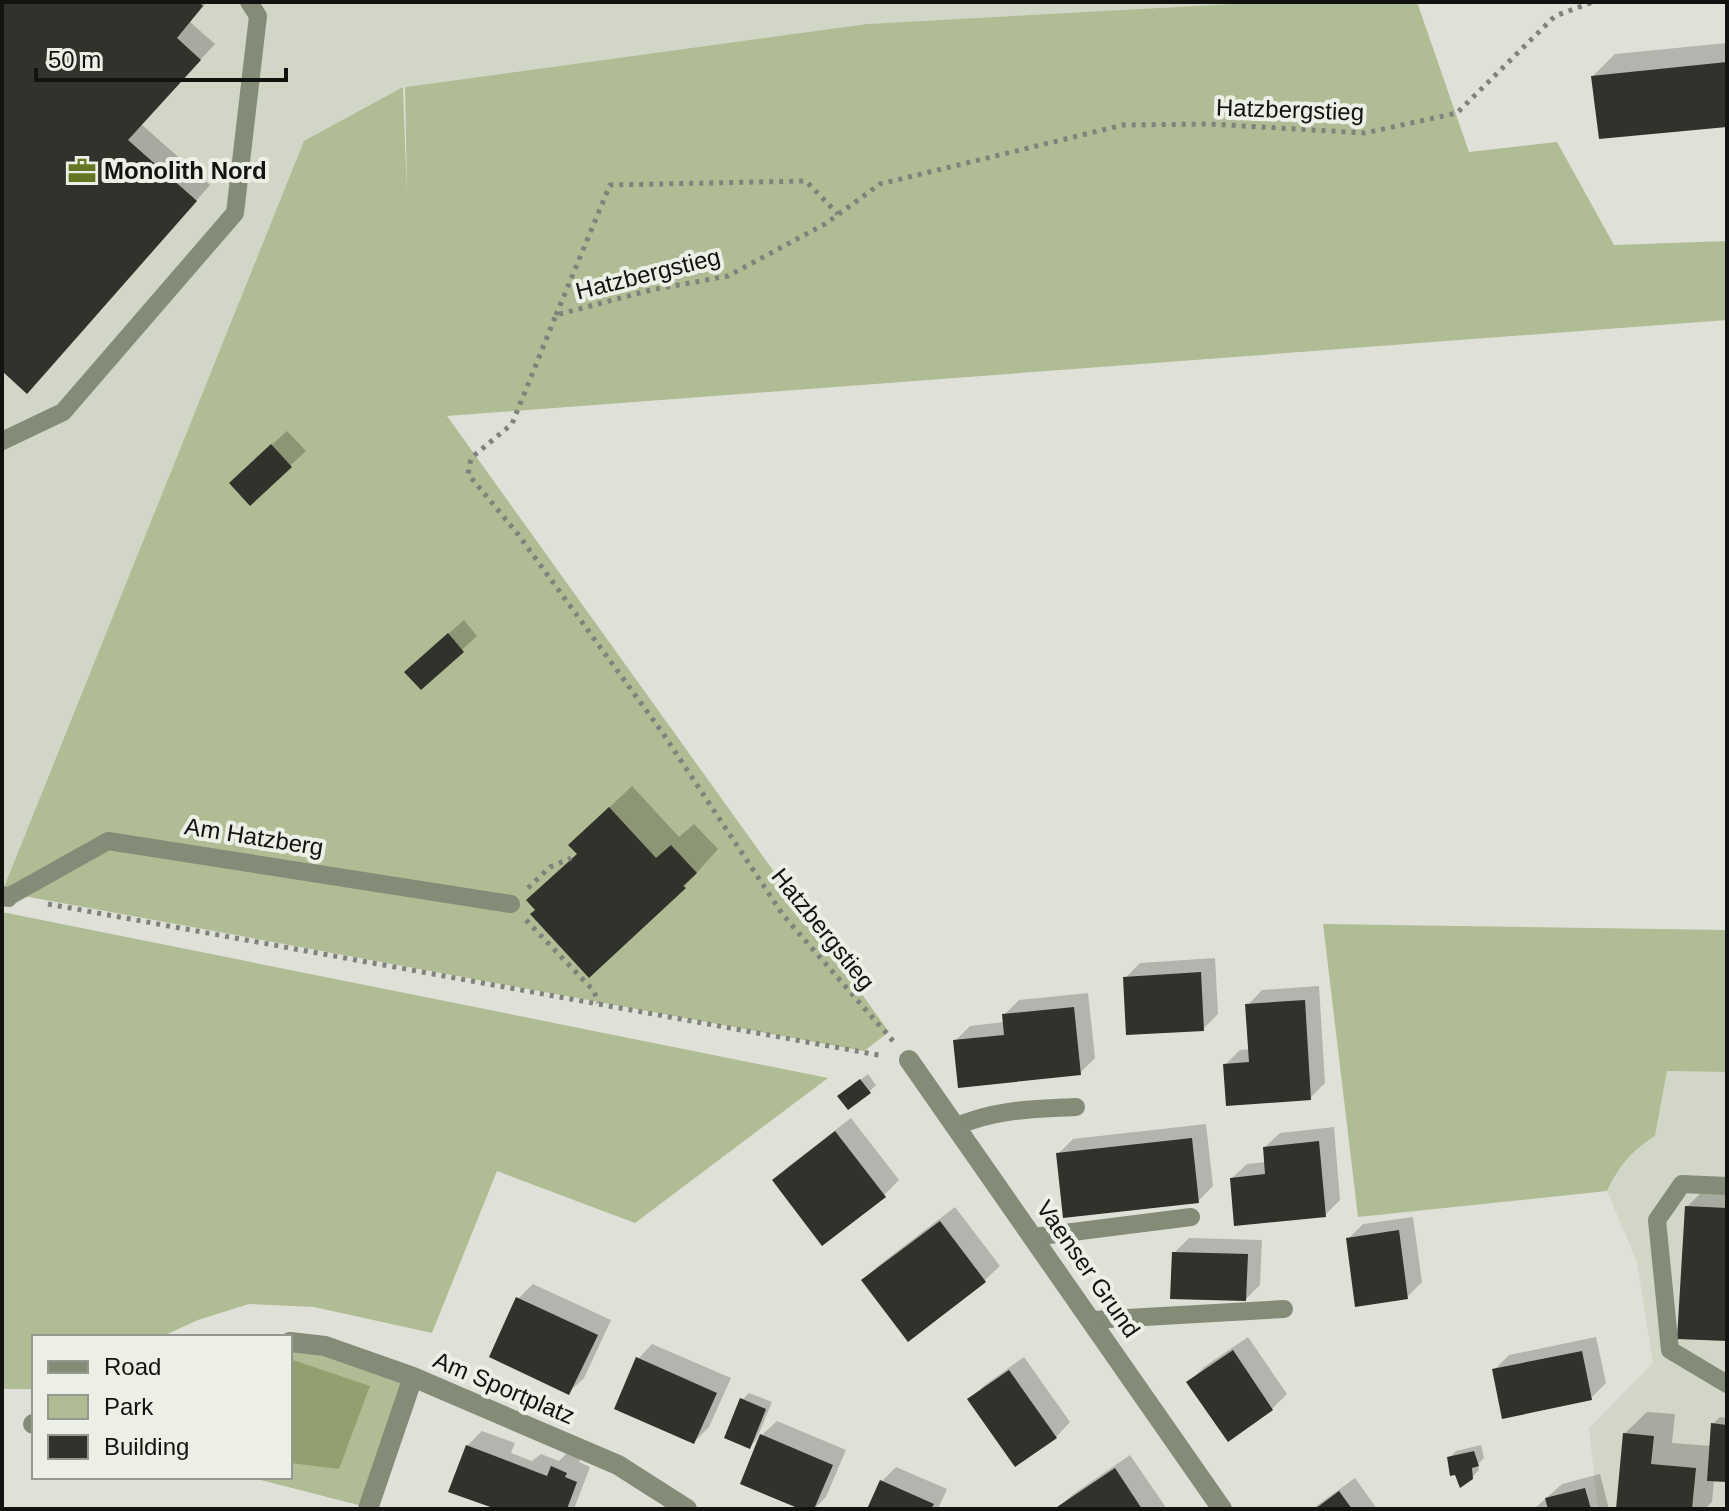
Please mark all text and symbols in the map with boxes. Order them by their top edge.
scale bar [36,32,286,82]
text: 50 m [48,46,101,73]
street label: Hatzbergstieg [1216,93,1364,126]
office icon: Monolith Nord [67,156,97,186]
place label: Monolith Nord [104,157,267,184]
street label: Hatzbergstieg [573,243,723,305]
street label: Am Hatzberg [183,812,325,861]
street label: Hatzbergstieg [766,863,880,995]
street label: Vaenser Grund [1031,1195,1146,1342]
legend [32,1335,292,1479]
street label: Am Sportplatz [430,1346,579,1429]
text: Road [104,1353,161,1380]
text: Park [104,1393,154,1420]
text: Building [104,1433,189,1460]

